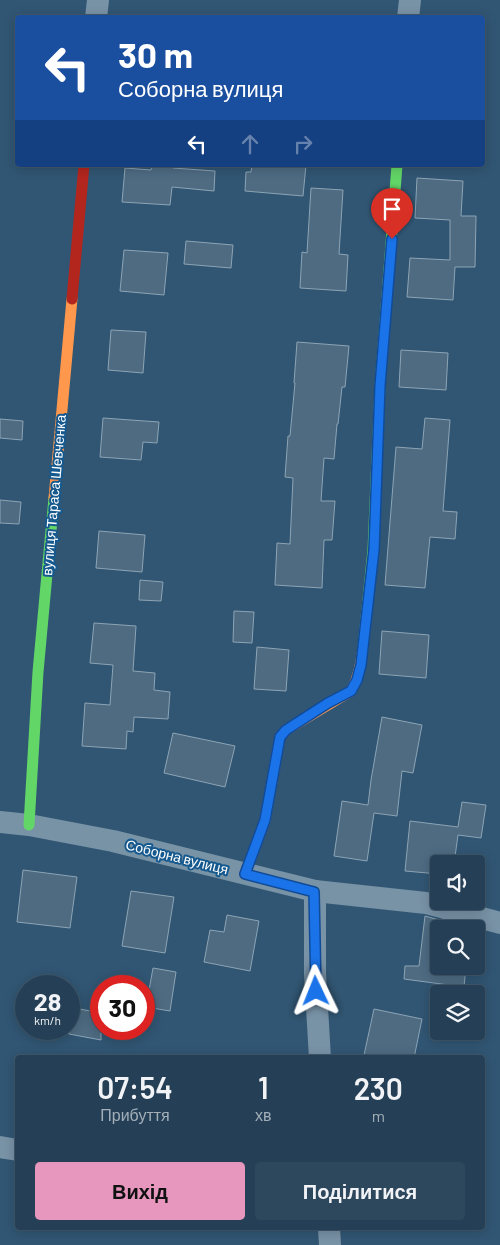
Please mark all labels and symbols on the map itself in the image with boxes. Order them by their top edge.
pin [371,188,413,239]
street label: вулиця Тараса Шевченка [38,414,69,576]
street label: Соборна вулиця [124,836,230,877]
position arrow [289,964,341,1016]
speed limit sign: 30 [90,975,155,1040]

